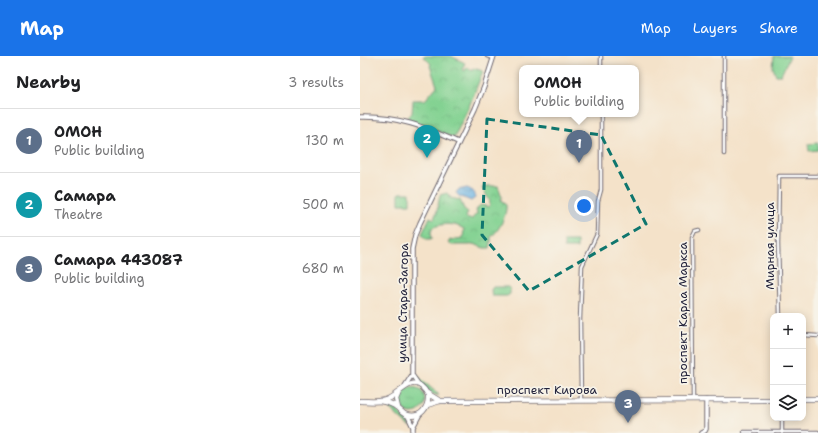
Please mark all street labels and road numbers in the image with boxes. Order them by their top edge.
street label: Мирная улица [762,202,778,290]
street label: проспект Карла Маркса [675,241,691,384]
street label: улица Стара-Загора [394,243,412,363]
street label: проспект Кирова [497,382,598,398]

